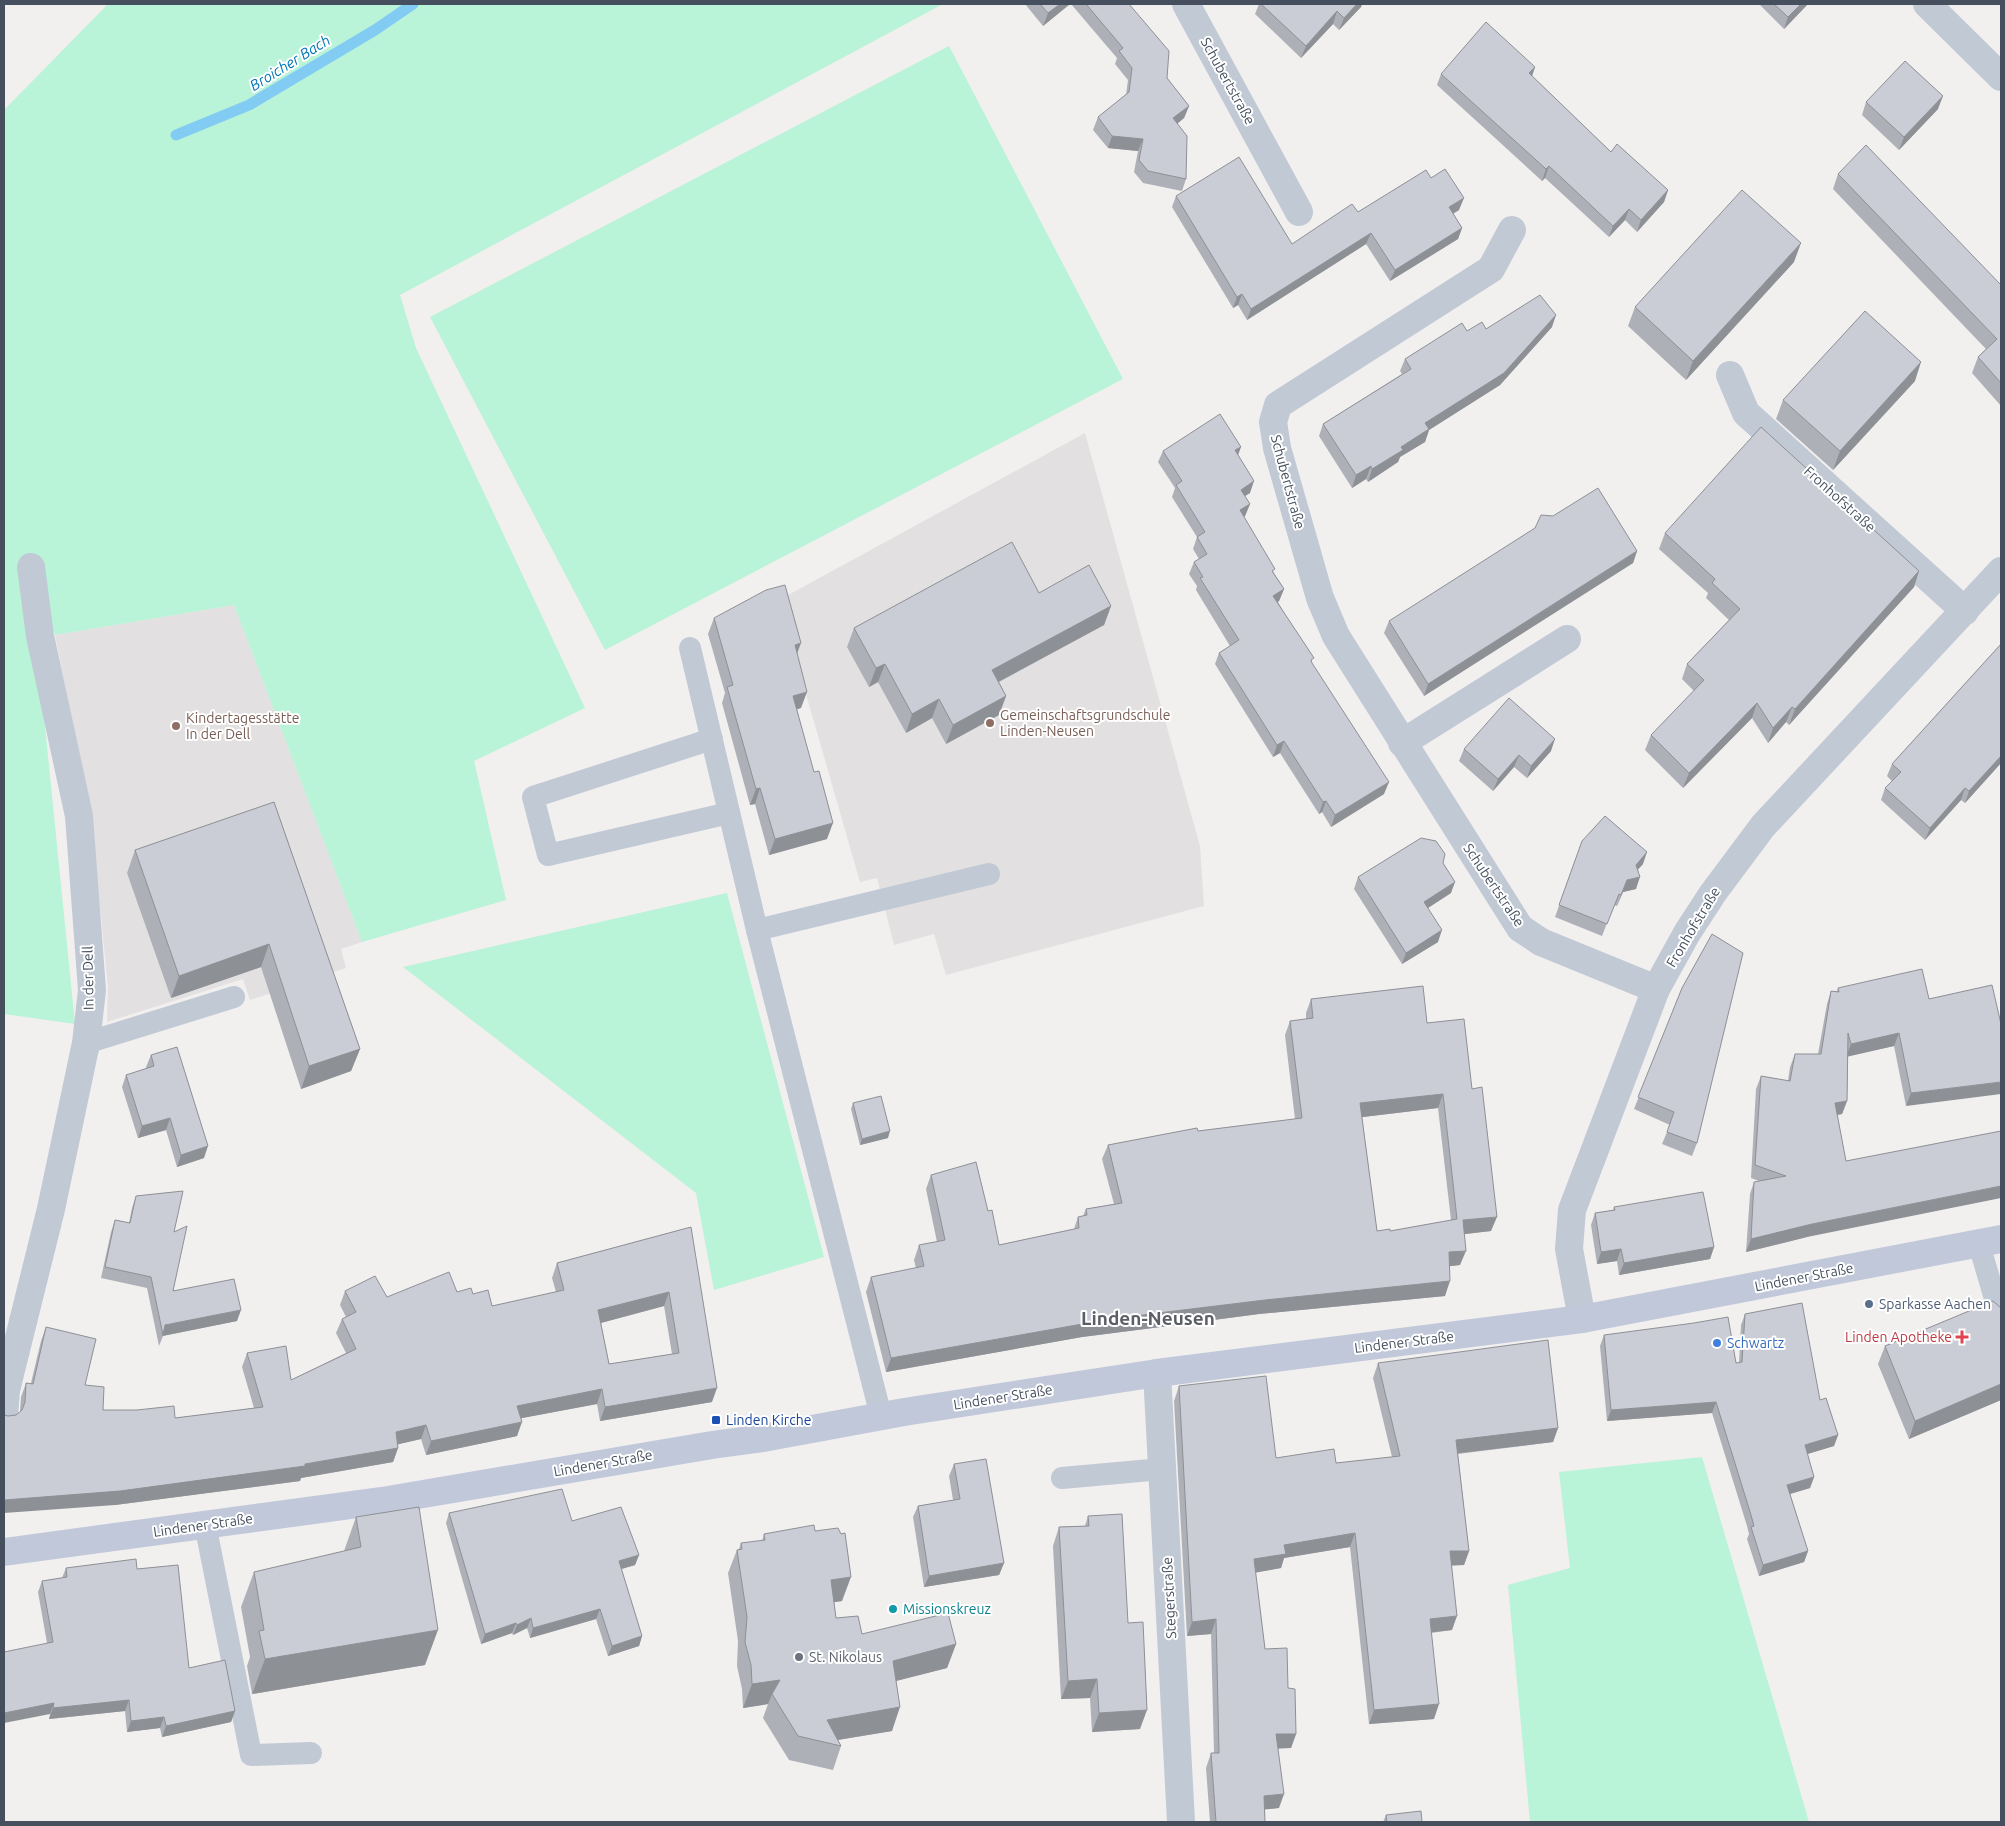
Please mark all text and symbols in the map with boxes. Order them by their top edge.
water label: Broicher Bach [246,31,333,94]
street label: Schubertstraße [1198,35,1258,127]
street label: Schubertstraße [1268,433,1308,531]
street label: Fronhofstraße [1801,463,1879,535]
place label: Gemeinschaftsgrundschule Linden-Neusen [1000,707,1170,739]
place label: Kindertagesstätte In der Dell [186,710,299,742]
marker: Gemeinschaftsgrundschule Linden-Neusen [984,717,996,729]
marker: Kindertagesstätte In der Dell [170,720,182,732]
street label: Schubertstraße [1460,840,1528,930]
street label: Fronhofstraße [1663,884,1723,970]
street label: In der Dell [79,945,97,1010]
street label: Lindener Straße [1753,1260,1855,1294]
place label: Sparkasse Aachen [1879,1296,1991,1312]
marker: Sparkasse Aachen [1863,1298,1875,1310]
district label: Linden-Neusen [1081,1307,1215,1329]
street label: Lindener Straße [1353,1328,1455,1356]
place label: Linden Apotheke [1845,1329,1952,1345]
marker: Linden Apotheke [1956,1331,1968,1343]
place label: Schwartz [1727,1335,1784,1351]
marker: Schwartz [1711,1337,1723,1349]
street label: Lindener Straße [952,1381,1054,1413]
place label: Linden Kirche [726,1412,811,1428]
marker: Linden Kirche [710,1414,722,1426]
street label: Lindener Straße [552,1446,654,1480]
street label: Lindener Straße [152,1510,254,1540]
street label: Stegerstraße [1159,1557,1179,1639]
place label: Missionskreuz [903,1601,991,1617]
marker: Missionskreuz [887,1603,899,1615]
place label: St. Nikolaus [809,1649,882,1665]
marker: St. Nikolaus [793,1651,805,1663]

